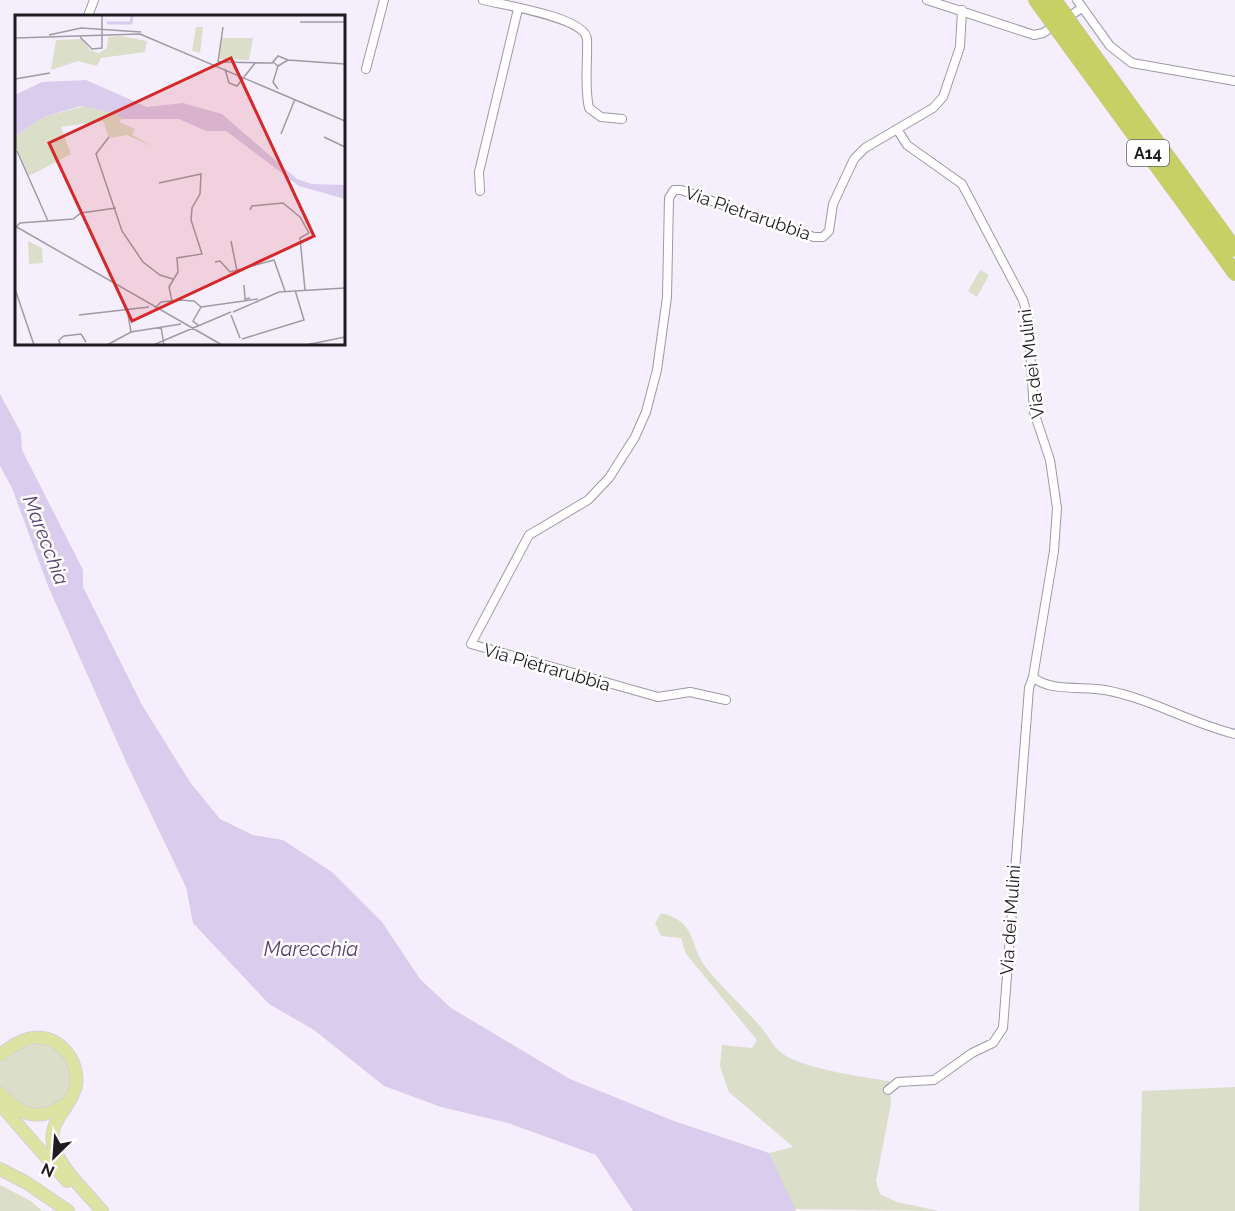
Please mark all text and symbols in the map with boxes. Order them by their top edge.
inset map [15,15,345,345]
road number: A14 [1127,140,1169,166]
street label: Via Pietrarubbia [683,182,813,244]
street label: Via dei Mulini [1014,308,1048,420]
water label: Marecchia [18,492,74,588]
street label: Via Pietrarubbia [481,639,613,695]
street label: Via dei Mulini [996,864,1024,976]
water label: Marecchia [264,937,358,961]
north arrow [24,1127,84,1187]
text: N [38,1159,57,1181]

